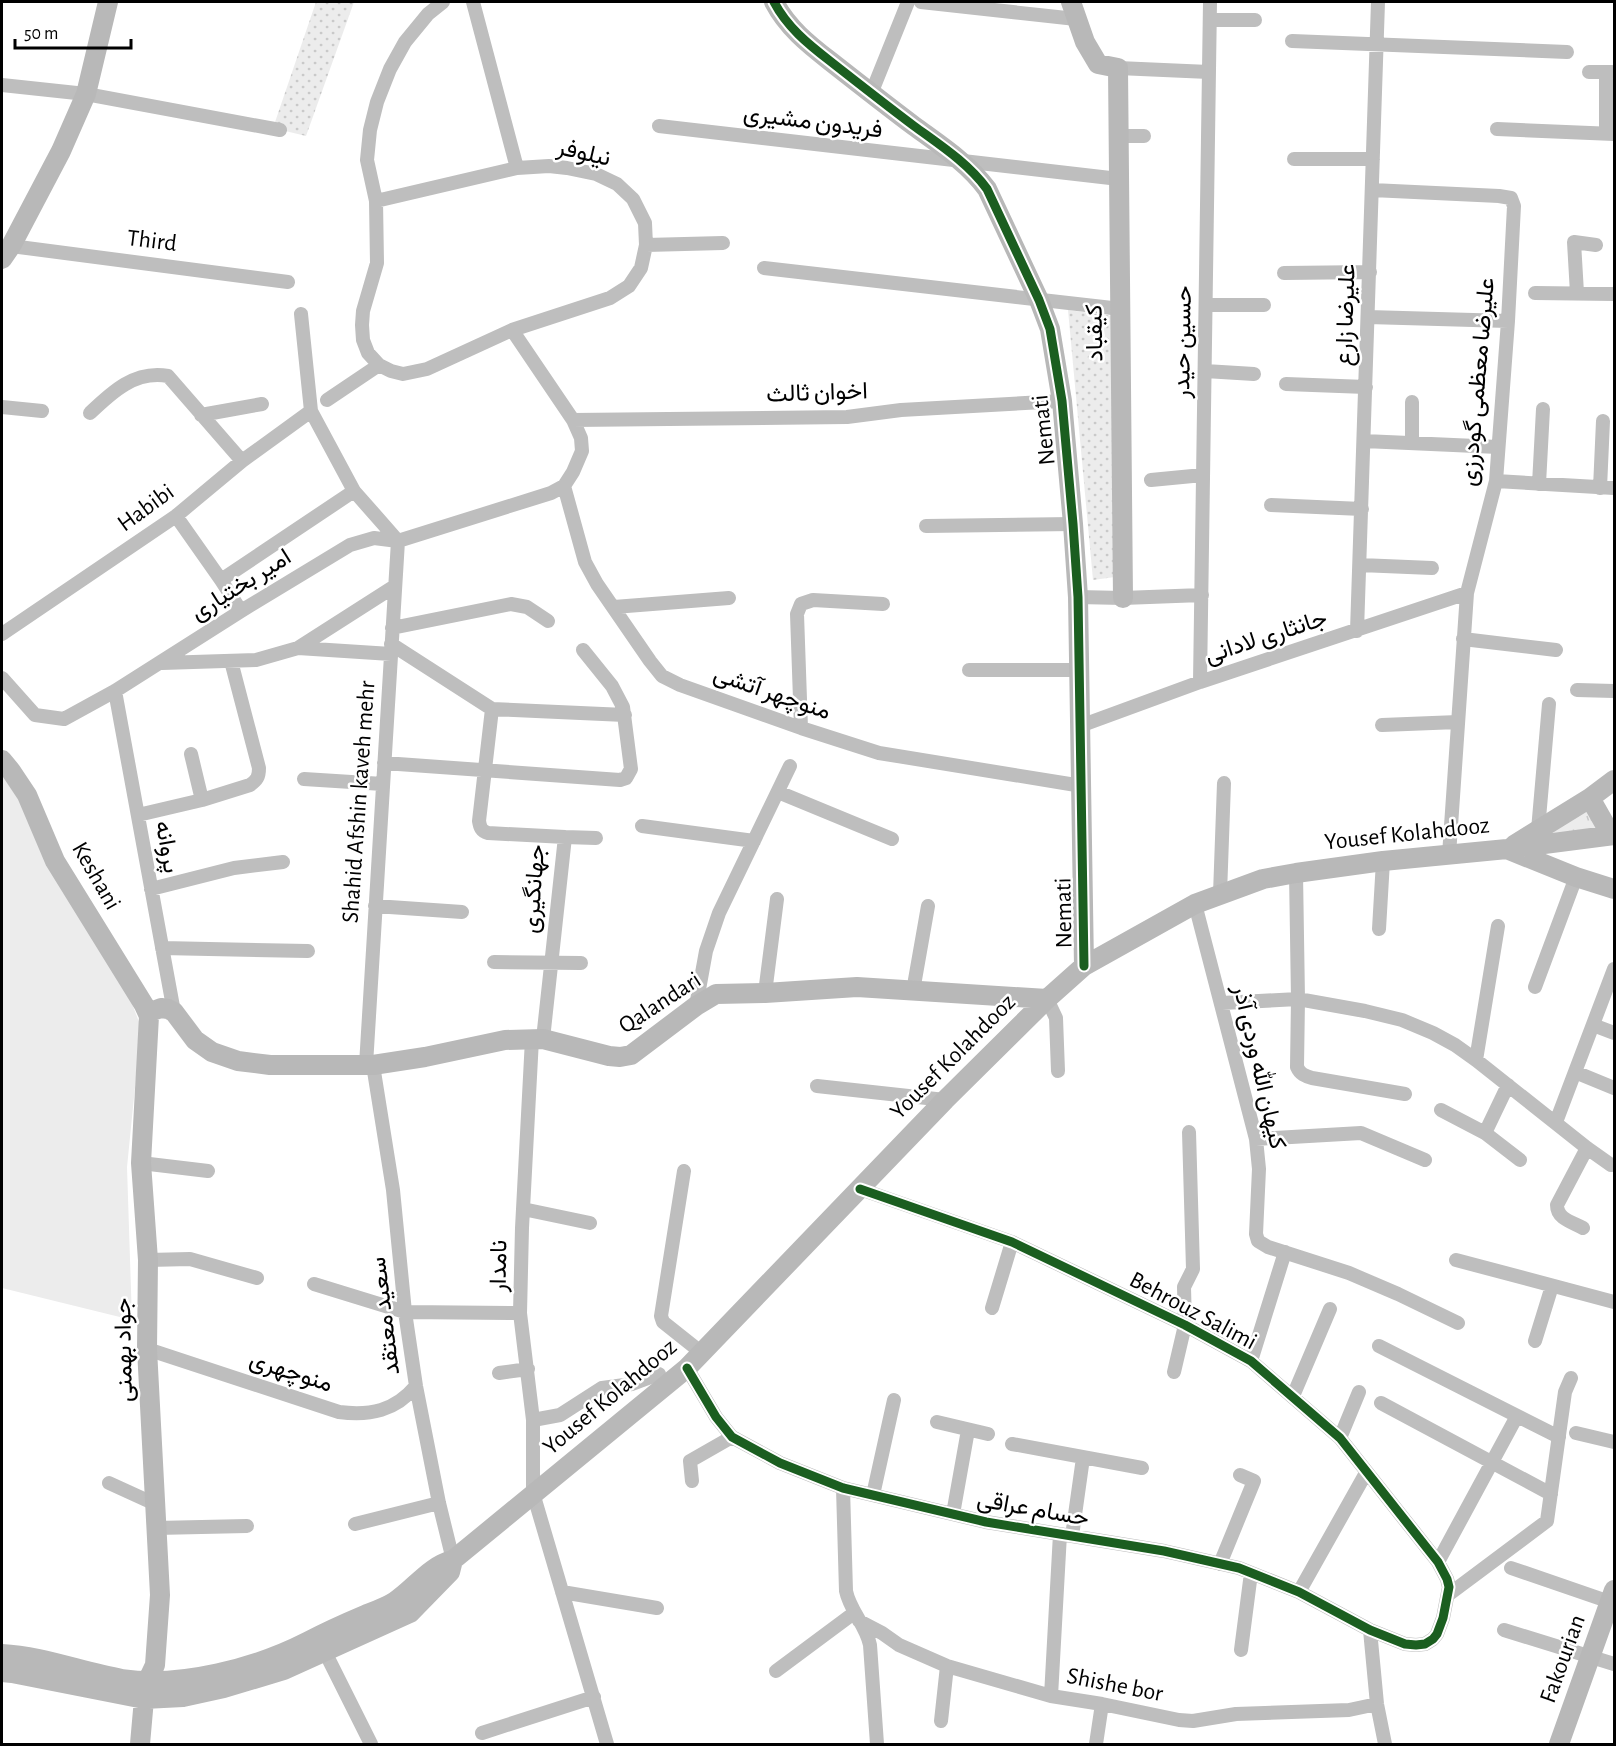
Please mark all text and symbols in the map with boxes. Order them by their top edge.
scale bar [15,12,130,50]
text: 50 m [24,25,58,43]
street label: فریدون مشیری [742,102,884,144]
street label: نیلوفر [554,135,613,173]
street label: Third [126,226,178,256]
street label: علیرضا زارع [1332,263,1363,367]
street label: علیرضا معظمی گودرزی [1456,276,1501,488]
street label: حسین حیدر [1170,285,1198,400]
street label: کیقباد [1083,304,1108,362]
street label: اخوان ثالث [766,379,868,409]
street label: Nemati [1028,394,1060,466]
street label: Habibi [113,480,179,536]
street label: امیر بختیاری [187,545,296,627]
street label: جانثاری لادانی [1202,606,1331,670]
street label: منوچهر آتشی [709,661,834,727]
street label: Shahid Afshin kaveh mehr [339,680,379,924]
street label: Yousef Kolahdooz [1323,813,1491,855]
street label: پروانه [148,819,183,876]
street label: Keshani [67,838,125,914]
street label: جهانگیری [518,844,551,934]
street label: Nemati [1051,877,1077,949]
street label: Qalandari [615,968,705,1038]
street label: کیهان الله وردی آذر [1226,981,1293,1152]
street label: Yousef Kolahdooz [886,990,1020,1124]
street label: نامدار [487,1240,513,1293]
street label: سعید معتقد [366,1256,405,1376]
street label: Behrouz Salimi [1125,1267,1261,1355]
street label: جواد بهمنی [111,1298,139,1402]
street label: Yousef Kolahdooz [539,1334,681,1459]
street label: منوچهری [246,1347,336,1400]
street label: حسام عراقی [975,1487,1091,1534]
street label: Fakourian [1536,1612,1590,1706]
street label: Shishe bor [1065,1664,1165,1706]

